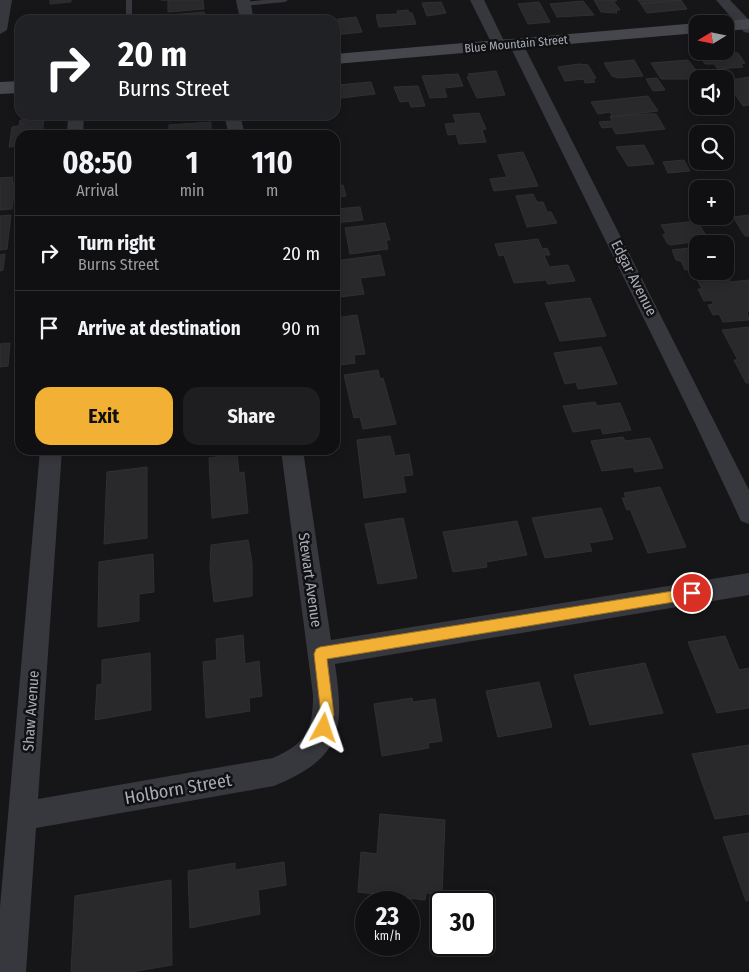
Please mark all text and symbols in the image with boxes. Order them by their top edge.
north arrow [689,15,734,60]
map controls [689,15,734,280]
text: 20 m [118,33,187,75]
street label: Blue Mountain Street [464,33,568,55]
icon: right [35,35,100,100]
button: sound [689,70,734,115]
text: Burns Street [118,75,229,102]
button: search [689,125,734,170]
text: 08:50 [62,145,133,181]
text: 1 [186,145,198,181]
text: 110 [252,145,293,181]
button: + [689,180,734,225]
text: Arrival [76,181,119,200]
text: min [180,181,204,200]
text: m [266,181,278,200]
text: Turn right [78,232,155,255]
button: − [689,235,734,280]
street label: Edgar Avenue [607,237,661,319]
icon: right [35,239,63,267]
text: 20 m [283,242,320,265]
text: Burns Street [78,255,159,274]
icon: arrive [35,314,63,342]
text: Arrive at destination [78,317,241,340]
text: 90 m [282,317,320,340]
button: Exit [35,387,173,445]
button: Share [183,387,320,445]
street label: Stewart Avenue [294,532,326,628]
pin [671,572,713,614]
icon: arrive [678,579,706,607]
street label: Shaw Avenue [19,670,43,752]
position arrow [297,701,349,753]
street label: Holborn Street [123,769,233,809]
speed limit sign: 30 [430,891,495,956]
text: 23 [376,902,399,932]
text: km/h [374,929,401,943]

